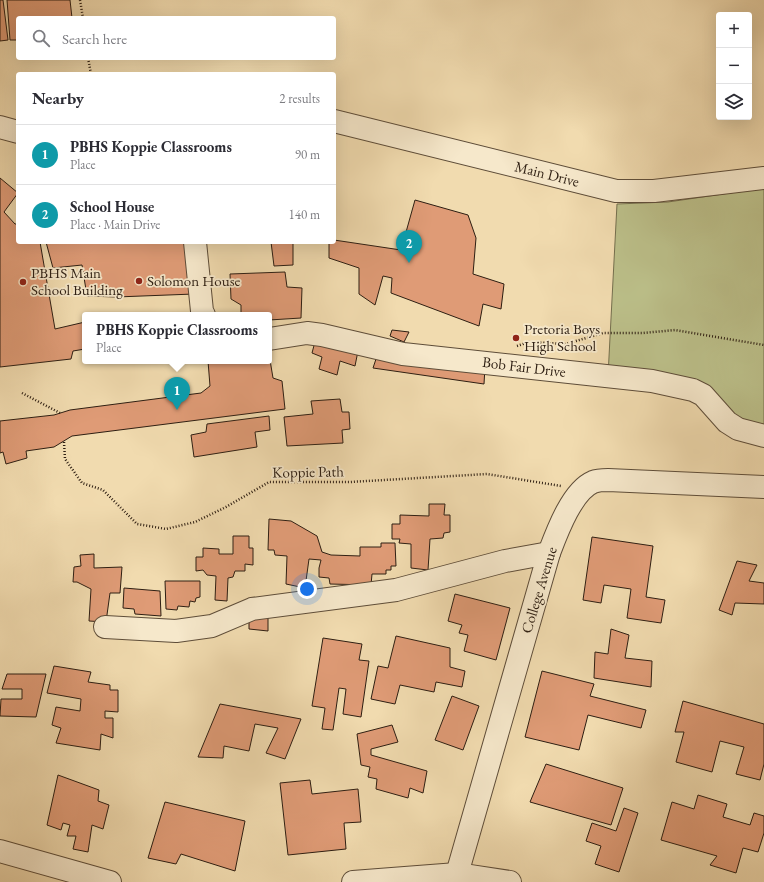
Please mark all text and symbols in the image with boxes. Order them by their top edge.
map controls [716,12,752,120]
button: + [716,12,752,48]
search box [16,16,336,60]
icon: search [30,27,52,49]
text: Search here [62,29,127,48]
button: − [716,48,752,84]
button: layers [716,84,752,120]
text: Nearby [32,87,84,109]
text: 2 results [279,90,320,107]
text: PBHS Koppie Classrooms [70,137,232,156]
text: 1 [42,146,48,163]
text: 90 m [295,146,320,163]
text: Place [70,156,96,173]
street label: Main Drive [513,156,582,191]
text: School House [70,197,154,216]
text: 2 [42,206,48,223]
text: 140 m [289,206,320,223]
text: Place · Main Drive [70,216,160,233]
pin: 2 [396,230,422,263]
place label: PBHS Main School Building [31,263,123,299]
place label: Solomon House [147,271,241,290]
marker: Solomon House [134,276,144,286]
marker: PBHS Main School Building [18,277,28,287]
popup [82,312,272,364]
place label: Pretoria Boys High School [524,319,600,355]
text: PBHS Koppie Classrooms [96,320,258,339]
marker: Pretoria Boys High School [511,333,521,343]
text: Place [96,339,122,356]
street label: Bob Fair Drive [481,352,567,381]
pin: 1 [164,377,190,410]
street label: Koppie Path [272,461,344,482]
street label: College Avenue [516,544,561,635]
your location [297,579,317,599]

